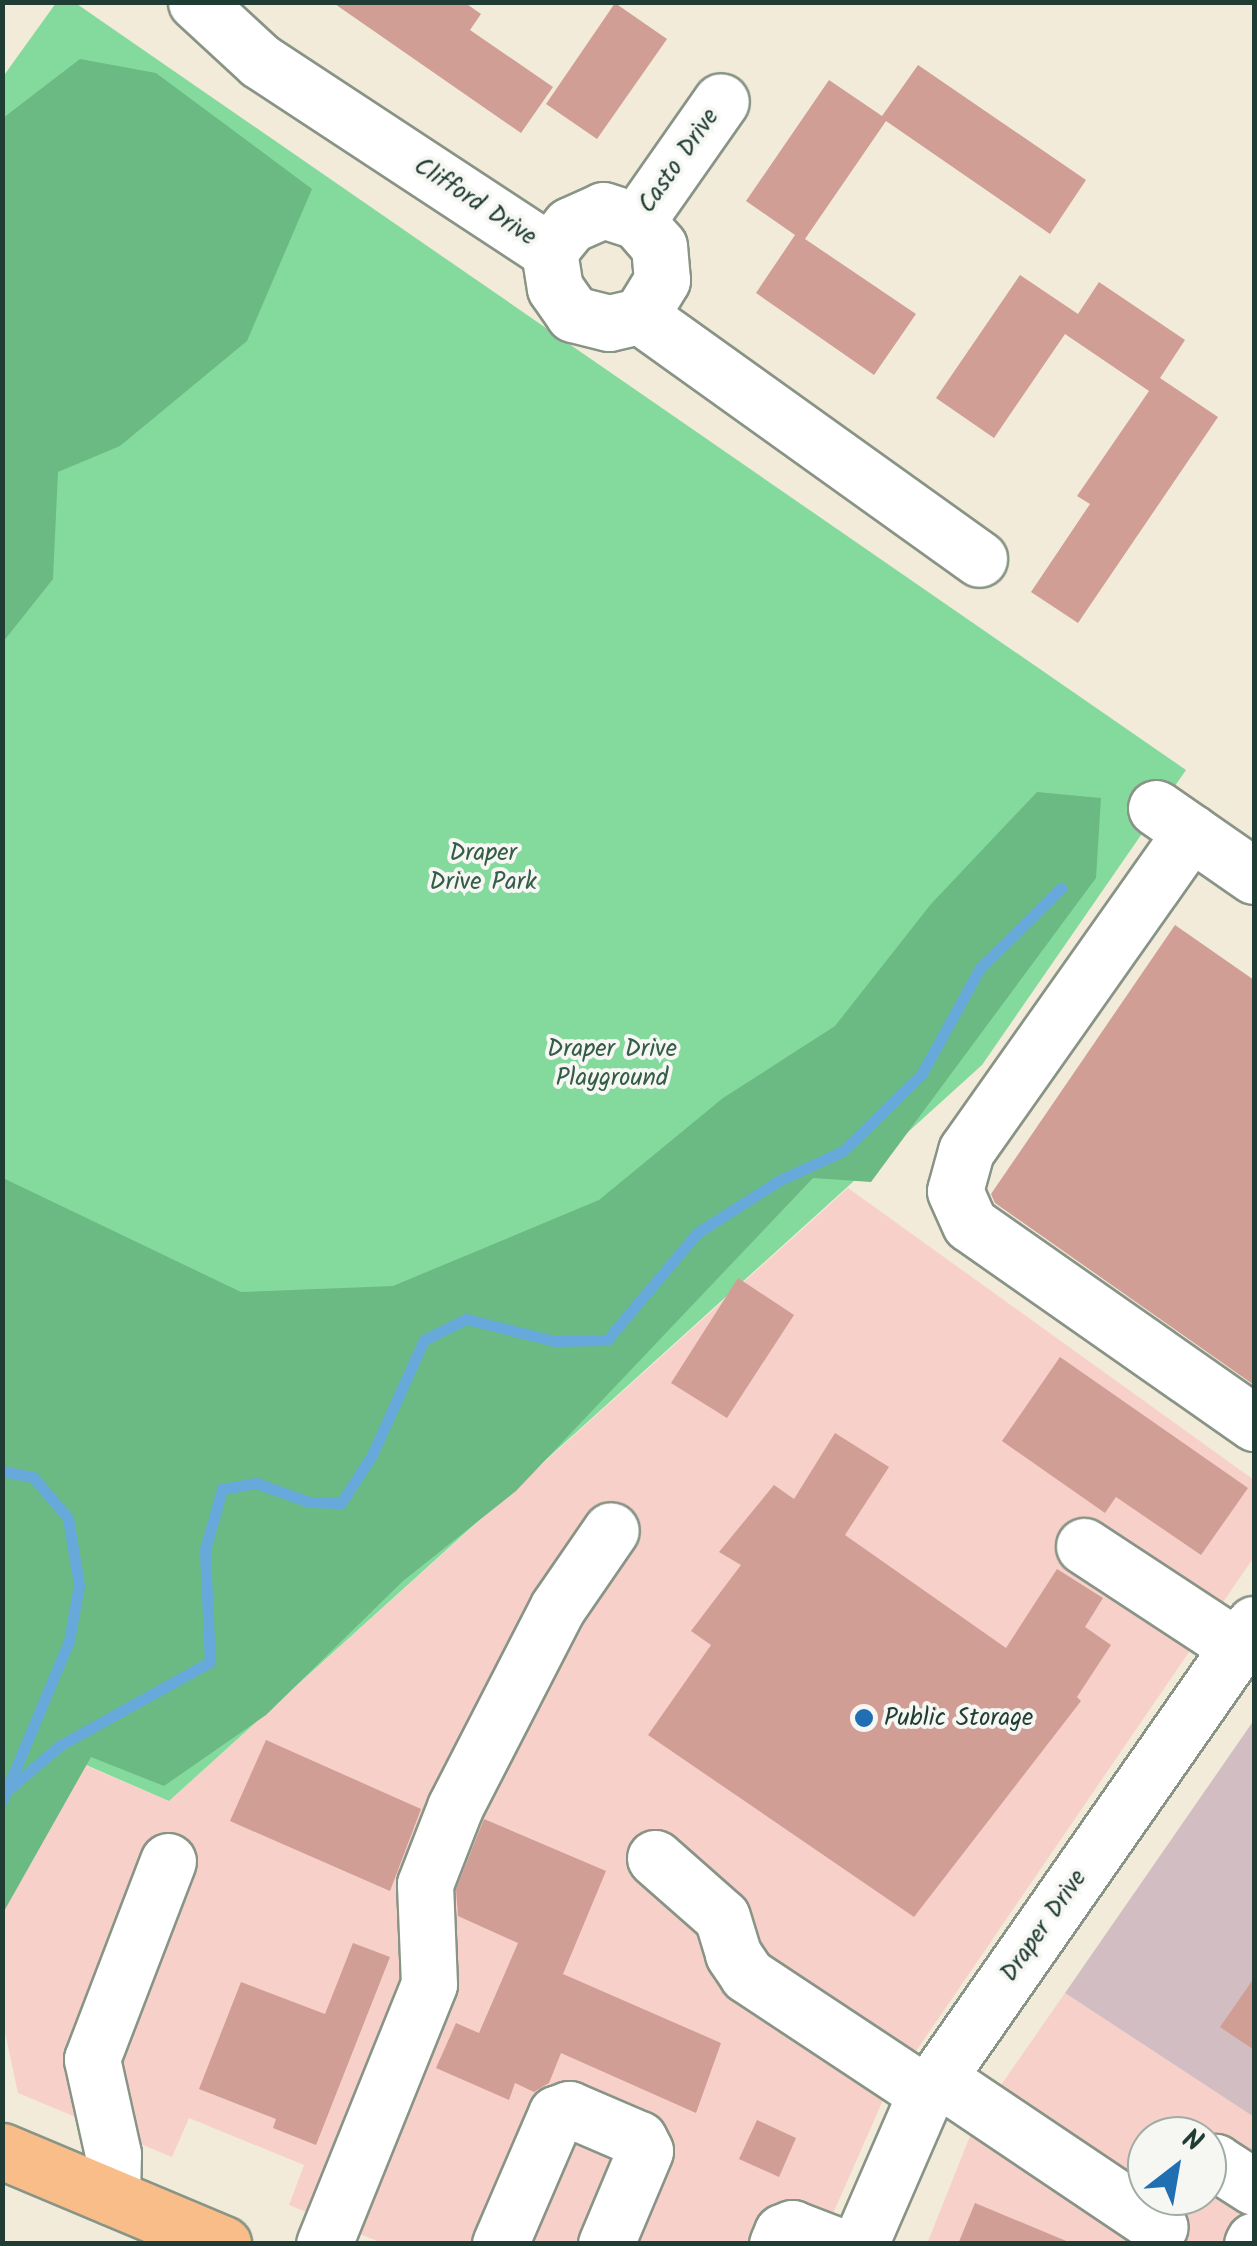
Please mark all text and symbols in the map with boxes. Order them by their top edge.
street label: Casto Drive [632,103,726,219]
street label: Clifford Drive [408,151,542,253]
park label: Draper Drive Park [429,839,537,898]
park label: Draper Drive Playground [547,1035,677,1094]
place label: Public Storage [884,1703,1033,1733]
marker: Public Storage [853,1707,875,1729]
street label: Draper Drive [994,1864,1094,1988]
north arrow [1127,2116,1227,2216]
text: N [1173,2118,1211,2165]

